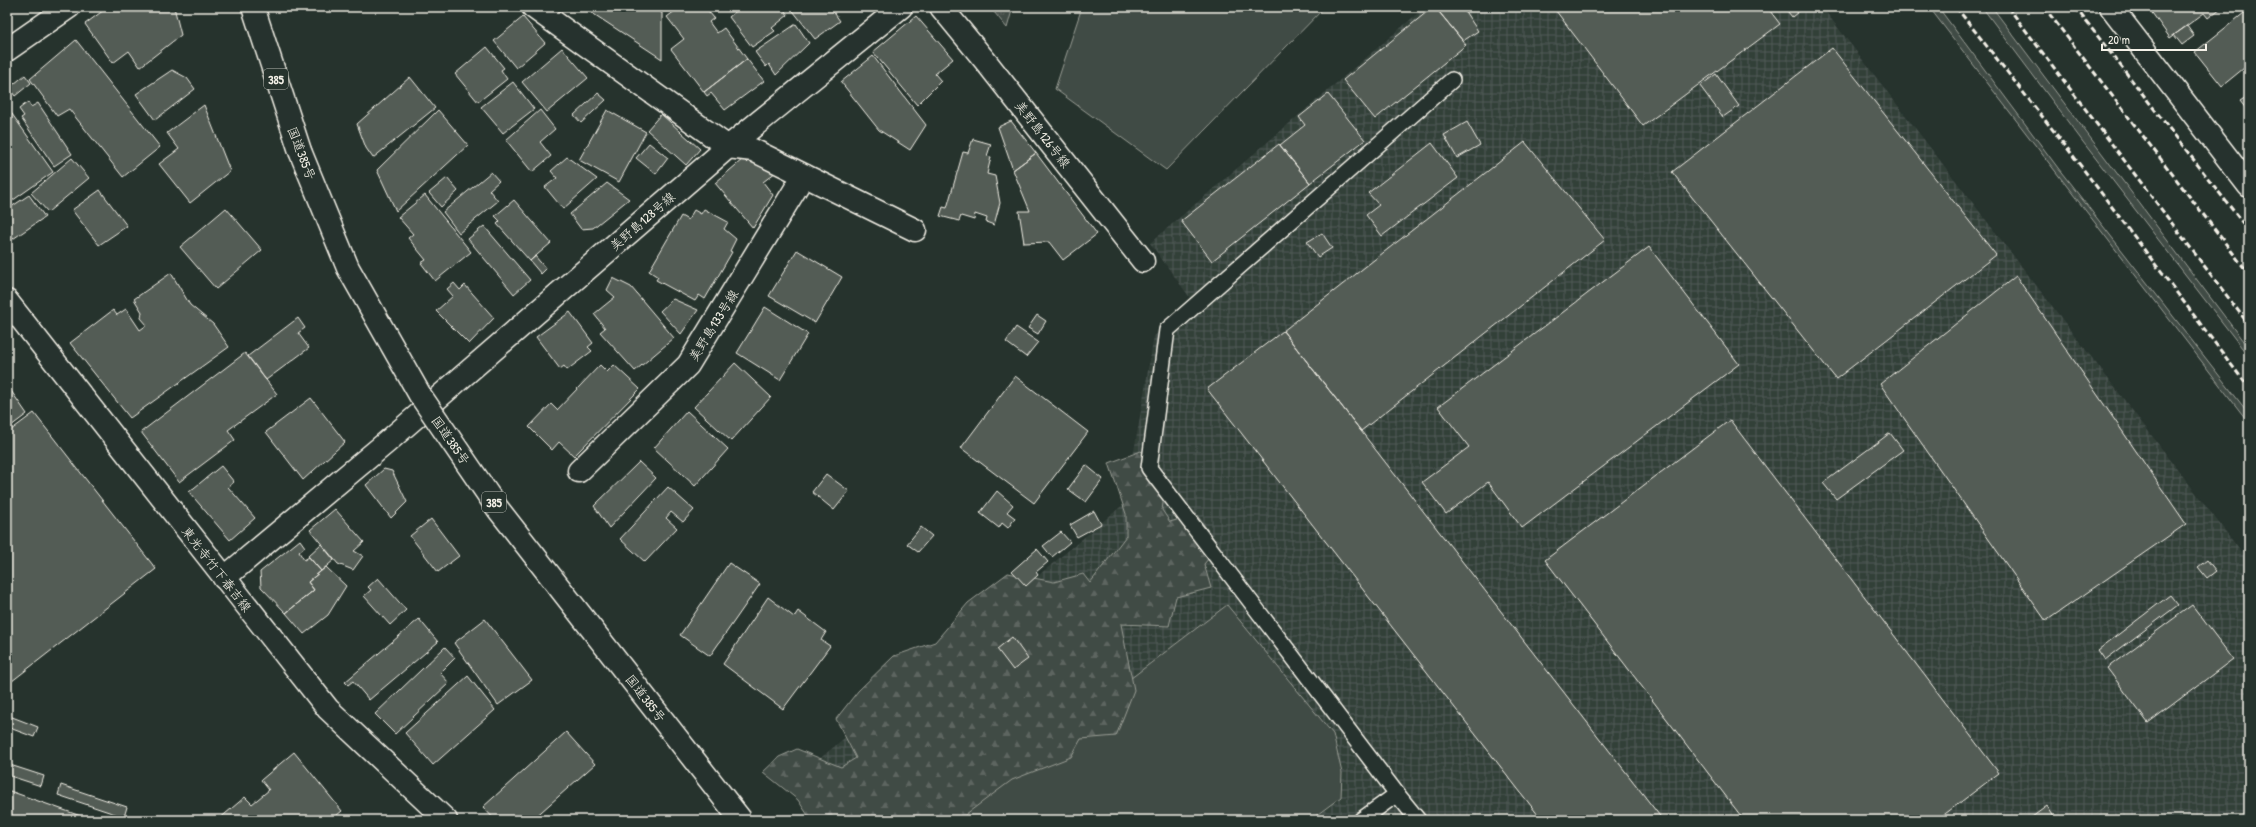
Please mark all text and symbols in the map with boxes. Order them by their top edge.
scale bar [2102,26,2206,52]
text: 20 m [2108,31,2130,48]
road number: 385 [264,69,288,89]
street label: 美野島126号線 [1011,97,1076,172]
street label: 国道385号 [284,124,320,182]
street label: 美野島128号線 [605,187,679,255]
street label: 美野島133号線 [684,285,743,364]
street label: 国道385号 [428,412,474,468]
road number: 385 [482,492,506,512]
street label: 東光寺竹下春吉線 [178,522,257,616]
street label: 国道385号 [622,670,670,726]

